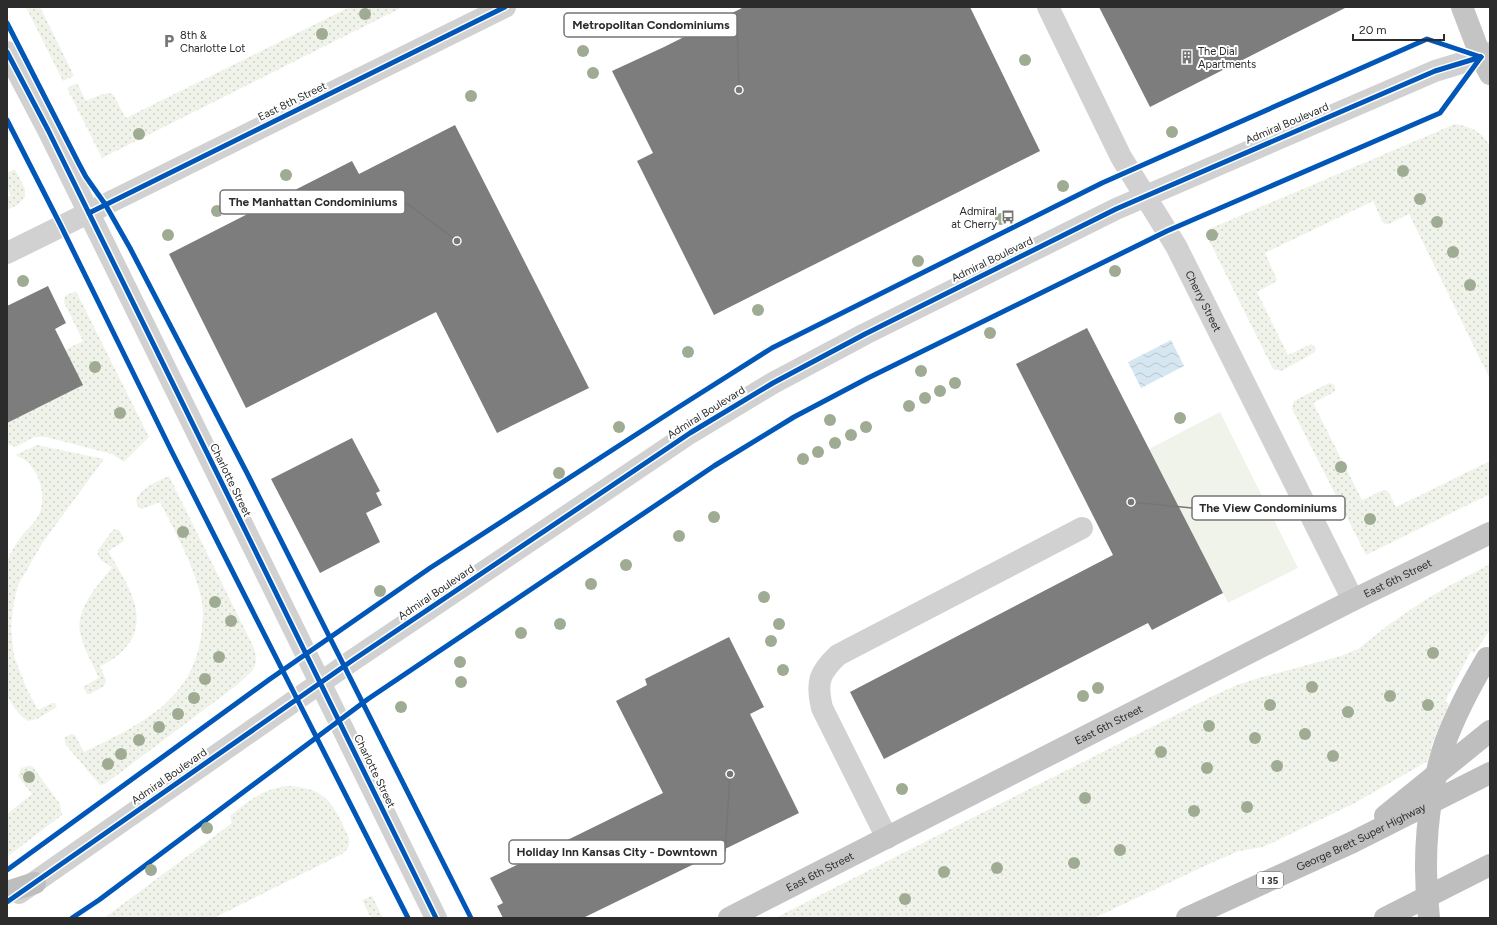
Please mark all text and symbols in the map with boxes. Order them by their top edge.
callout: Metropolitan Condominiums [564,13,737,37]
scale bar [1353,16,1444,42]
text: Metropolitan Condominiums [572,18,730,32]
text: 20 m [1359,23,1387,37]
place label: 8th & Charlotte Lot [180,29,245,55]
parking icon: 8th & Charlotte Lot [161,33,177,49]
place label: The Dial Apartments [1198,45,1256,71]
building icon: The Dial Apartments [1179,49,1195,65]
street label: East 8th Street [256,79,329,124]
street label: Admiral Boulevard [1244,100,1331,147]
callout: The Manhattan Condominiums [220,190,405,214]
text: The Manhattan Condominiums [229,195,398,209]
place label: Admiral at Cherry [951,205,997,231]
bus stop icon: Admiral at Cherry [1000,209,1016,225]
street label: Admiral Boulevard [949,234,1035,285]
street label: Cherry Street [1182,268,1224,334]
street label: Admiral Boulevard [665,383,747,442]
street label: Charlotte Street [207,441,254,519]
callout: The View Condominiums [1192,496,1345,520]
text: The View Condominiums [1199,501,1337,515]
street label: East 6th Street [1362,556,1434,601]
street label: Admiral Boulevard [396,562,477,623]
street label: East 6th Street [1073,702,1145,748]
street label: Charlotte Street [351,732,398,810]
street label: Admiral Boulevard [129,746,210,807]
street label: George Brett Super Highway [1294,800,1428,874]
callout: Holiday Inn Kansas City - Downtown [509,840,725,864]
text: Holiday Inn Kansas City - Downtown [517,845,718,859]
street label: East 6th Street [784,849,856,895]
road number: I 35 [1257,872,1283,888]

